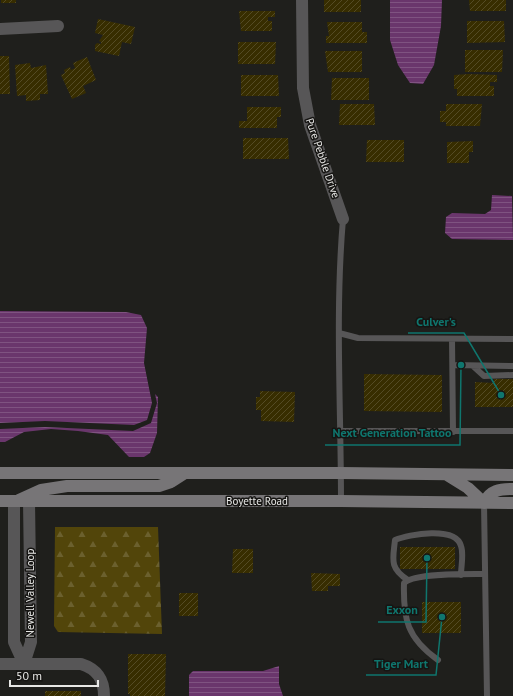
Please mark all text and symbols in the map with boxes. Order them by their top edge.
street label: Pure Pebble Drive [303,116,343,200]
callout: Culver's [408,309,464,333]
text: Culver's [416,314,456,329]
callout: Next Generation Tattoo [325,421,460,445]
text: Next Generation Tattoo [333,425,452,440]
street label: Boyette Road [226,494,288,508]
street label: Newell Valley Loop [23,549,37,637]
callout: Exxon [378,598,426,622]
text: Exxon [386,602,418,617]
callout: Tiger Mart [366,651,436,675]
text: Tiger Mart [374,656,429,671]
scale bar [10,662,98,688]
text: 50 m [16,668,42,683]

